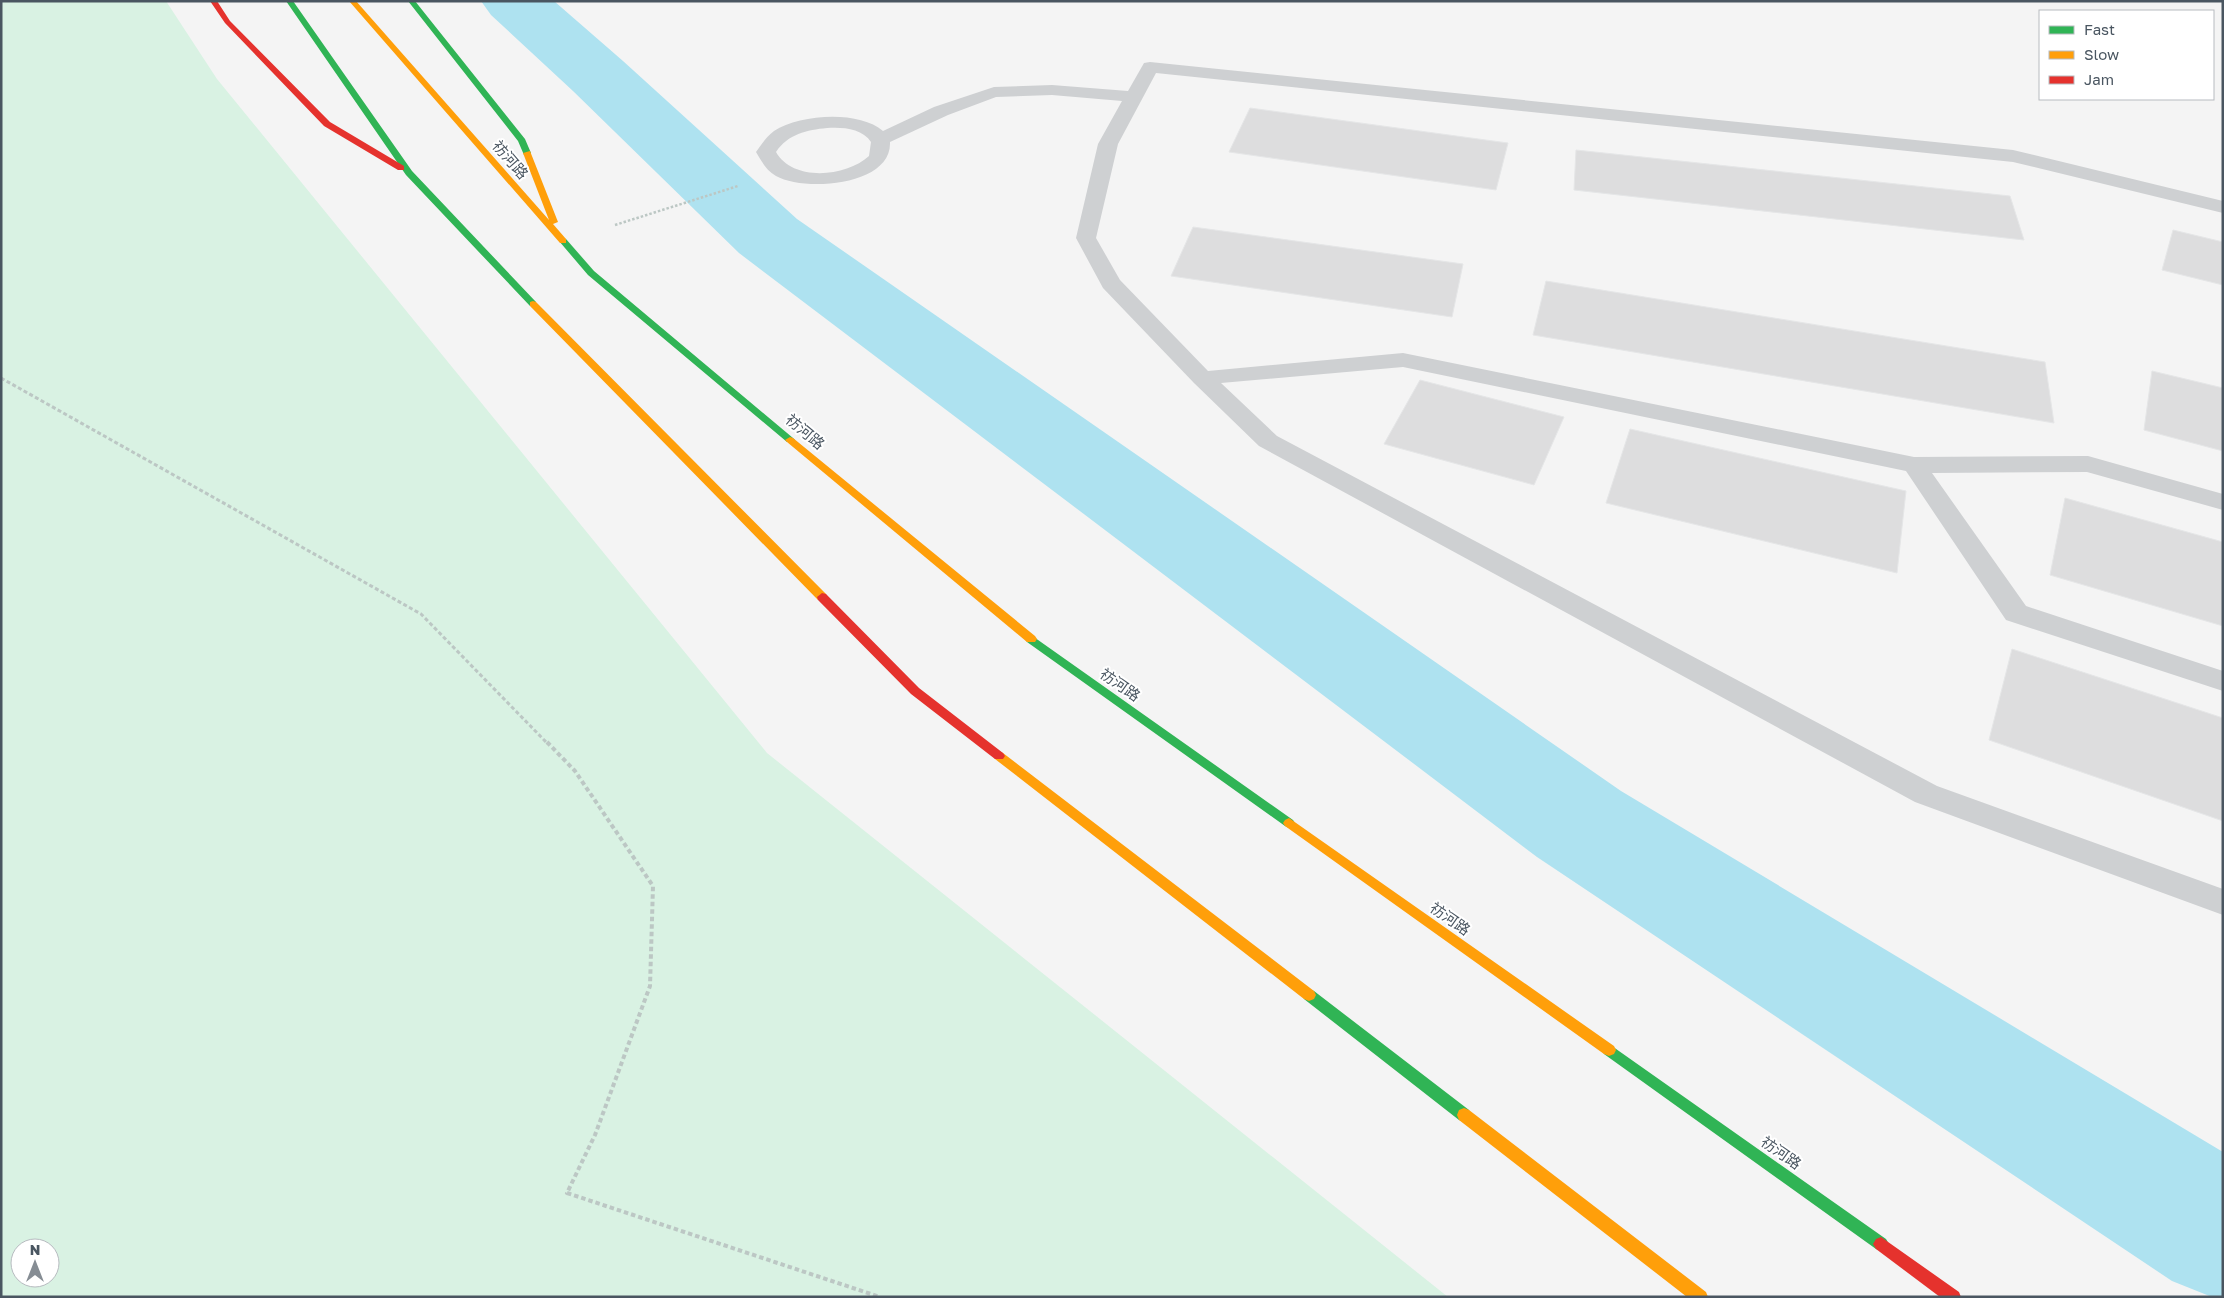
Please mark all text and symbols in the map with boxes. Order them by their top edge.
legend [2039,10,2214,100]
text: Fast [2084,20,2115,38]
text: Slow [2084,45,2119,63]
text: Jam [2084,70,2114,88]
street label: 祊河路 [489,136,532,182]
street label: 祊河路 [783,410,829,453]
street label: 祊河路 [1097,664,1144,704]
street label: 祊河路 [1427,898,1474,938]
street label: 祊河路 [1758,1132,1805,1172]
north arrow [10,1238,60,1288]
text: N [30,1241,40,1258]

